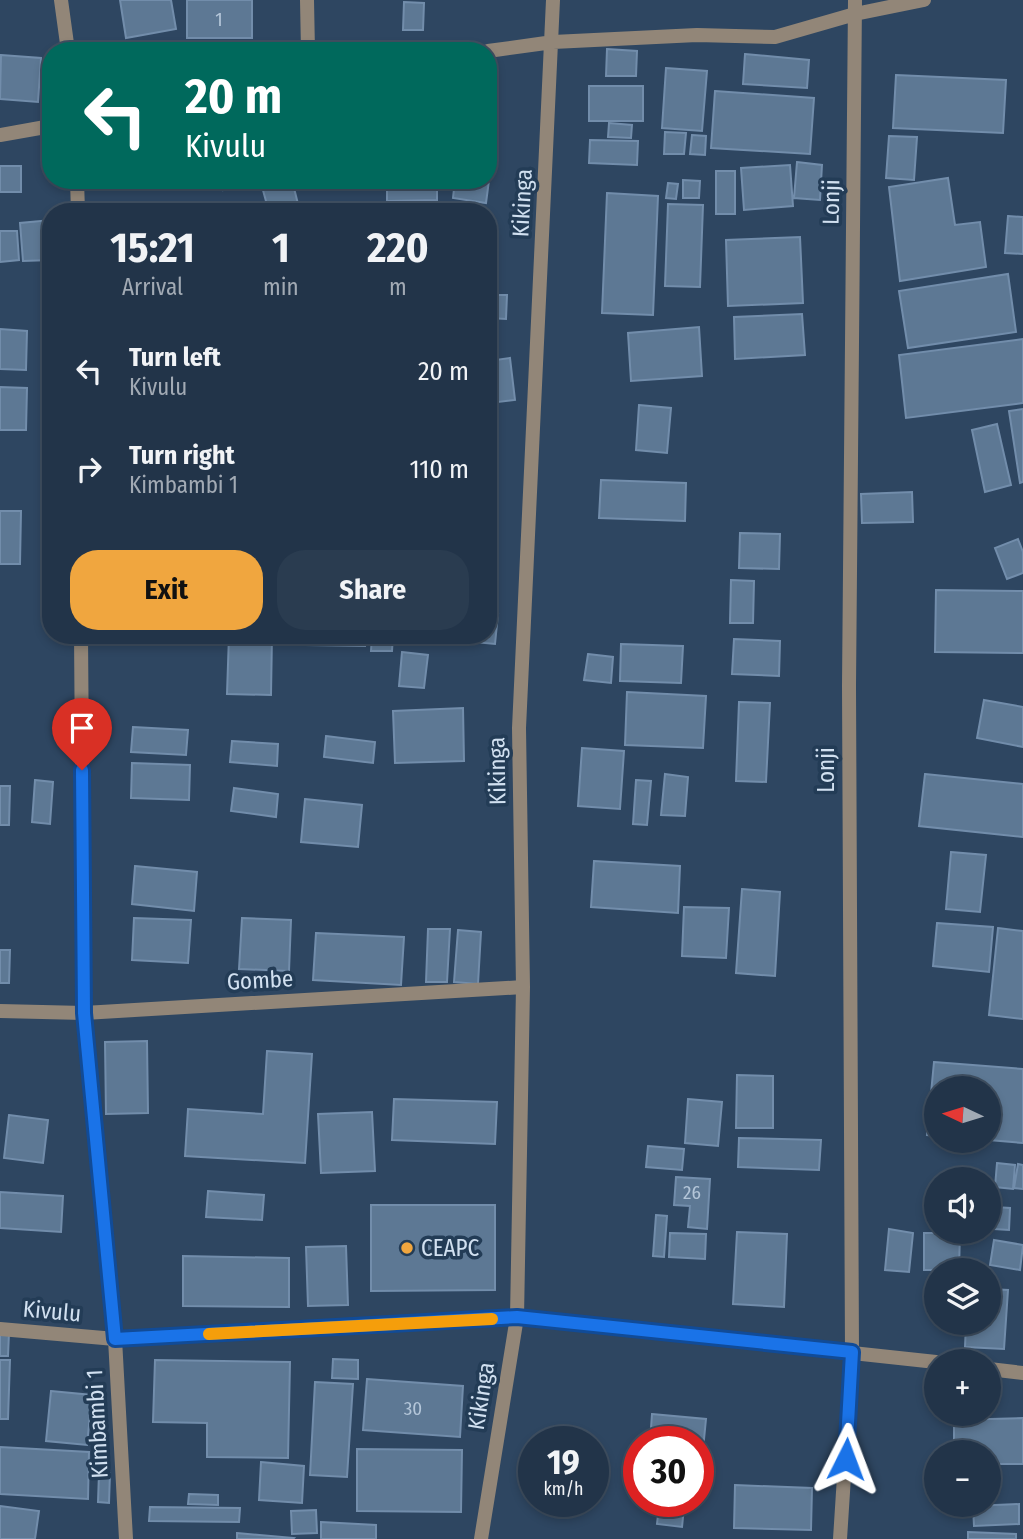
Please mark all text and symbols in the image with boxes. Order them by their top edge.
house number: 1 [215,8,223,31]
text: 20 m [185,67,282,126]
icon: left [70,70,161,161]
text: Kivulu [185,127,266,165]
street label: Kikinga [506,168,538,238]
street label: Lonji [817,179,845,225]
text: 15:21 [110,223,195,273]
text: 1 [272,223,290,273]
text: 220 [367,223,429,273]
text: Arrival [122,273,183,301]
text: min [263,273,299,301]
text: m [389,273,407,301]
text: Turn left [129,342,221,373]
icon: left [70,352,108,390]
text: 20 m [418,356,469,387]
text: Kivulu [129,373,187,401]
text: Turn right [129,440,235,471]
icon: right [70,450,108,488]
text: 110 m [409,454,469,485]
text: Kimbambi 1 [129,471,238,499]
button: Exit [70,550,263,630]
button: Share [277,550,469,630]
pin [52,698,112,770]
icon: arrive [63,709,101,747]
street label: Kikinga [482,737,512,805]
street label: Lonji [812,747,840,793]
street label: Gombe [226,964,294,996]
north arrow [924,1076,1001,1153]
map controls [924,1076,1001,1517]
button: sound [924,1167,1001,1244]
house number: 26 [683,1181,701,1204]
place label: CEAPC [421,1234,480,1262]
marker: CEAPC [399,1240,415,1256]
button: layers [924,1258,1001,1335]
street label: Kivulu [22,1295,82,1327]
button: + [924,1349,1001,1426]
street label: Kikinga [462,1360,500,1432]
street label: Kimbambi 1 [80,1369,114,1479]
house number: 30 [404,1397,422,1420]
position arrow [809,1422,883,1496]
speed limit sign: 30 [623,1426,714,1517]
button: − [924,1440,1001,1517]
text: 19 [547,1441,580,1483]
text: km/h [543,1478,584,1500]

